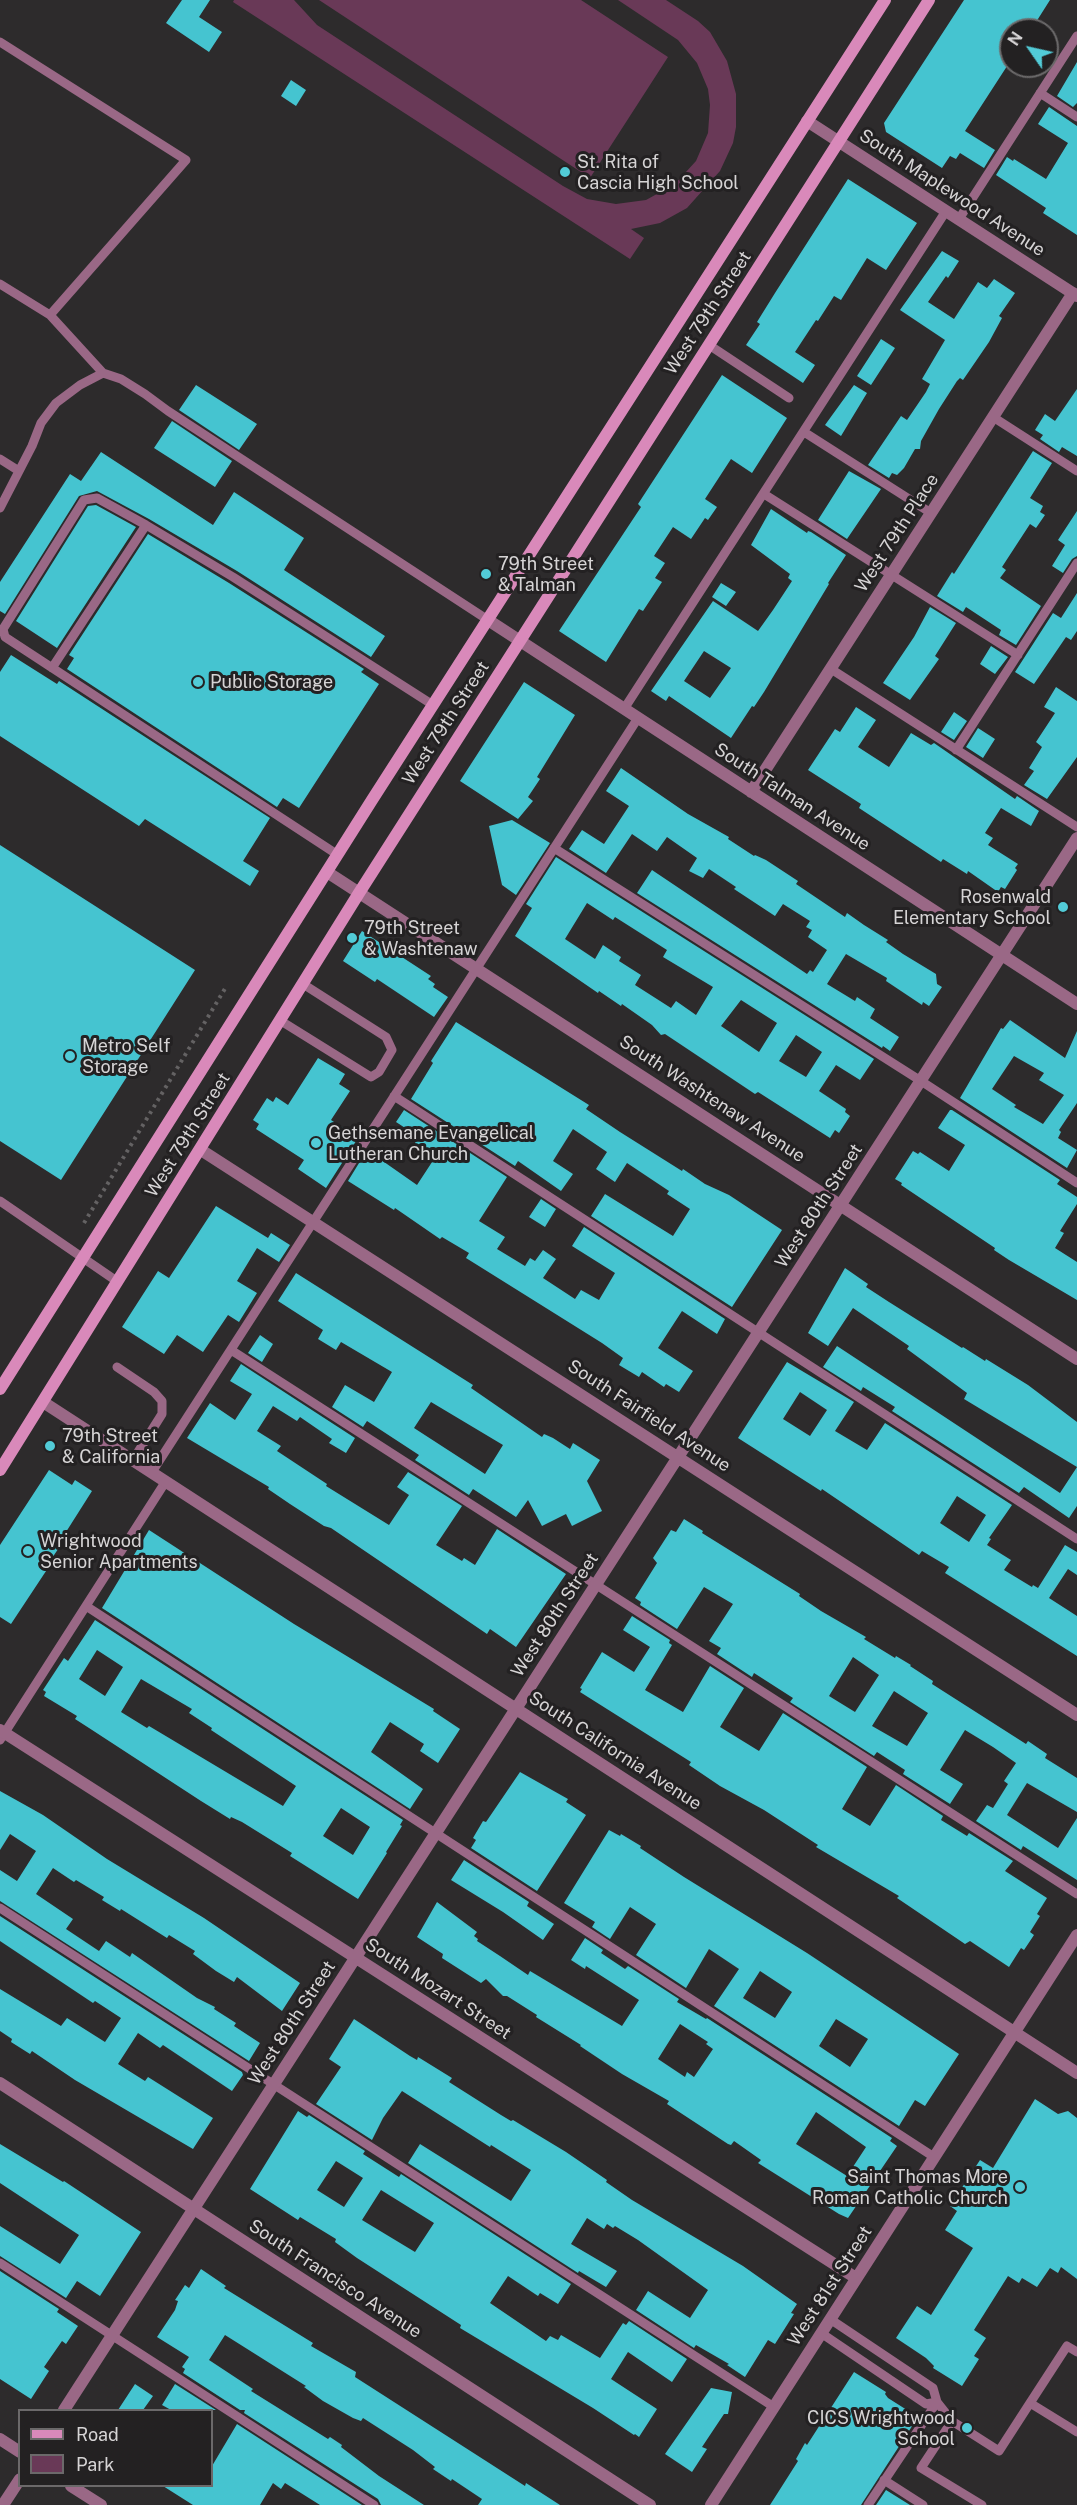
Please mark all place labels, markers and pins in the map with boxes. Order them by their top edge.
place label: St. Rita of Cascia High School [577,151,739,194]
marker: St. Rita of Cascia High School [558,165,572,179]
place label: 79th Street & Talman [498,553,594,596]
marker: 79th Street & Talman [479,567,493,581]
place label: Public Storage [210,671,333,693]
marker: Public Storage [191,675,205,689]
place label: Rosenwald Elementary School [893,886,1051,928]
marker: Rosenwald Elementary School [1056,900,1070,914]
place label: 79th Street & Washtenaw [364,917,477,960]
marker: 79th Street & Washtenaw [345,931,359,945]
place label: Metro Self Storage [82,1035,170,1078]
marker: Metro Self Storage [63,1049,77,1063]
place label: Gethsemane Evangelical Lutheran Church [328,1122,534,1164]
marker: Gethsemane Evangelical Lutheran Church [309,1136,323,1150]
place label: 79th Street & California [62,1425,160,1468]
marker: 79th Street & California [43,1439,57,1453]
place label: Wrightwood Senior Apartments [40,1530,198,1572]
marker: Wrightwood Senior Apartments [21,1544,35,1558]
place label: Saint Thomas More Roman Catholic Church [812,2166,1008,2208]
marker: Saint Thomas More Roman Catholic Church [1013,2180,1027,2194]
place label: CICS Wrightwood School [807,2407,955,2450]
marker: CICS Wrightwood School [960,2421,974,2435]

